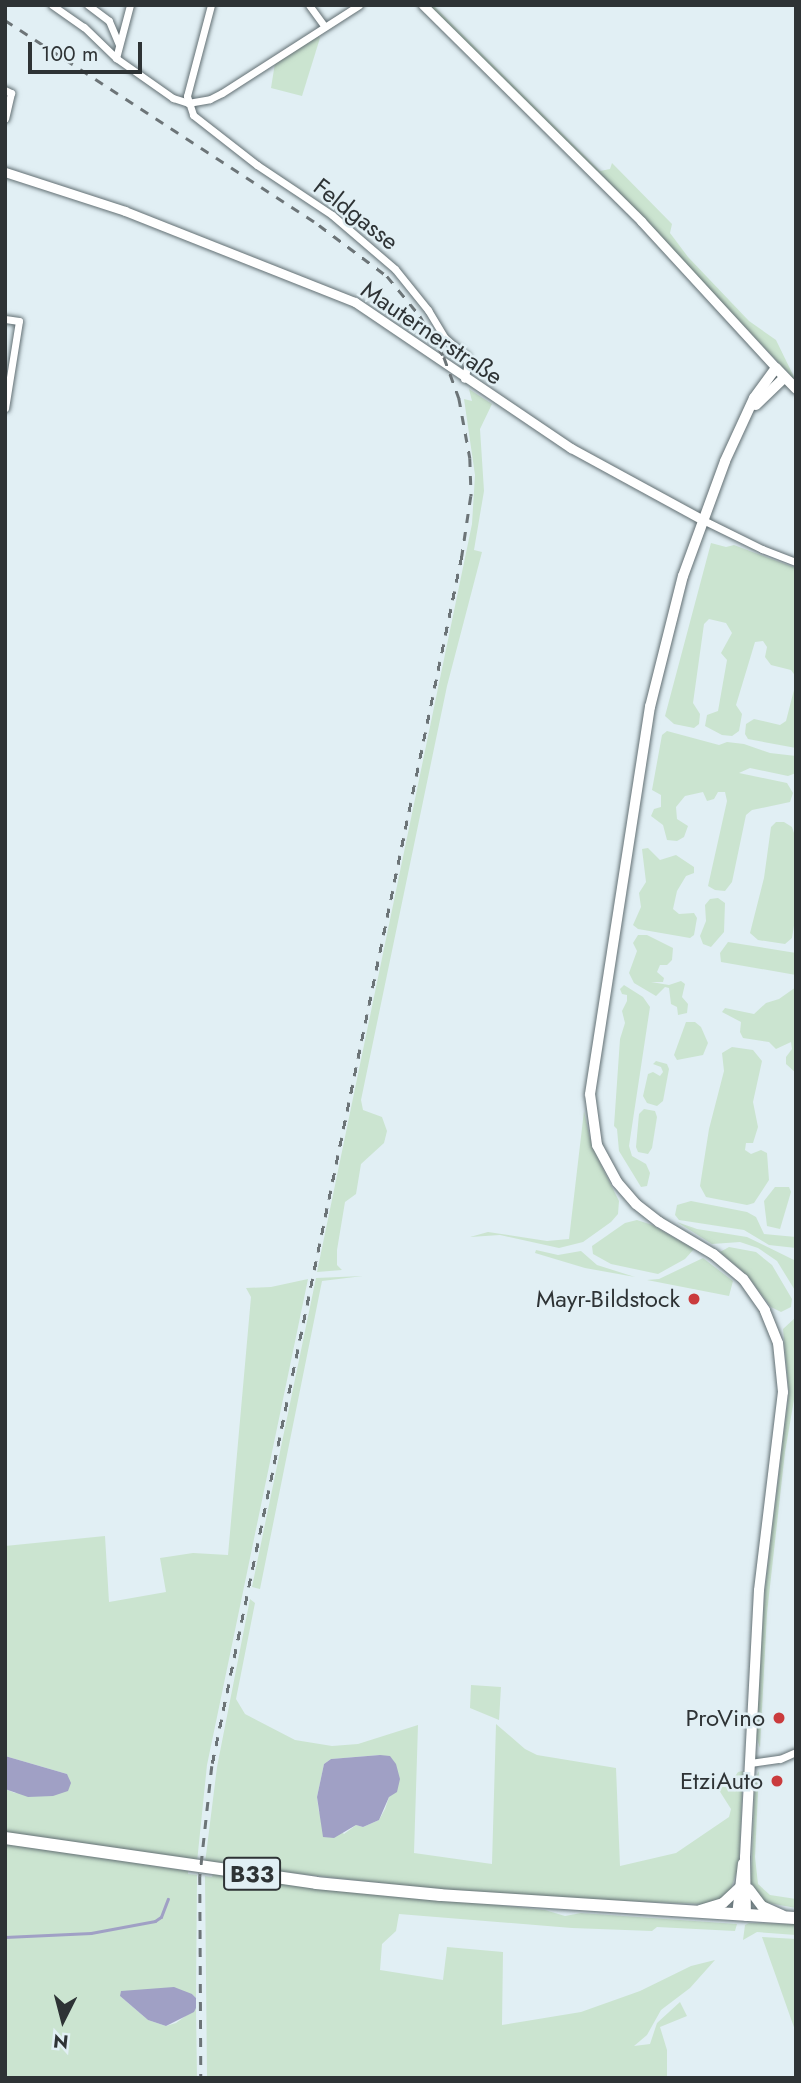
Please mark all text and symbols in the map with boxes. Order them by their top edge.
scale bar [32,28,145,72]
text: 100 m [41,39,98,69]
street label: Feldgasse [308,172,404,256]
street label: Mauternerstraße [356,275,508,391]
place label: Mayr-Bildstock [536,1285,680,1313]
marker: Mayr-Bildstock [686,1291,702,1307]
place label: ProVino [685,1704,765,1732]
marker: ProVino [771,1710,787,1726]
place label: EtziAuto [680,1767,763,1795]
marker: EtziAuto [769,1773,785,1789]
road number: B33 [222,1854,282,1894]
north arrow [28,1985,98,2055]
text: N [52,2027,70,2056]

